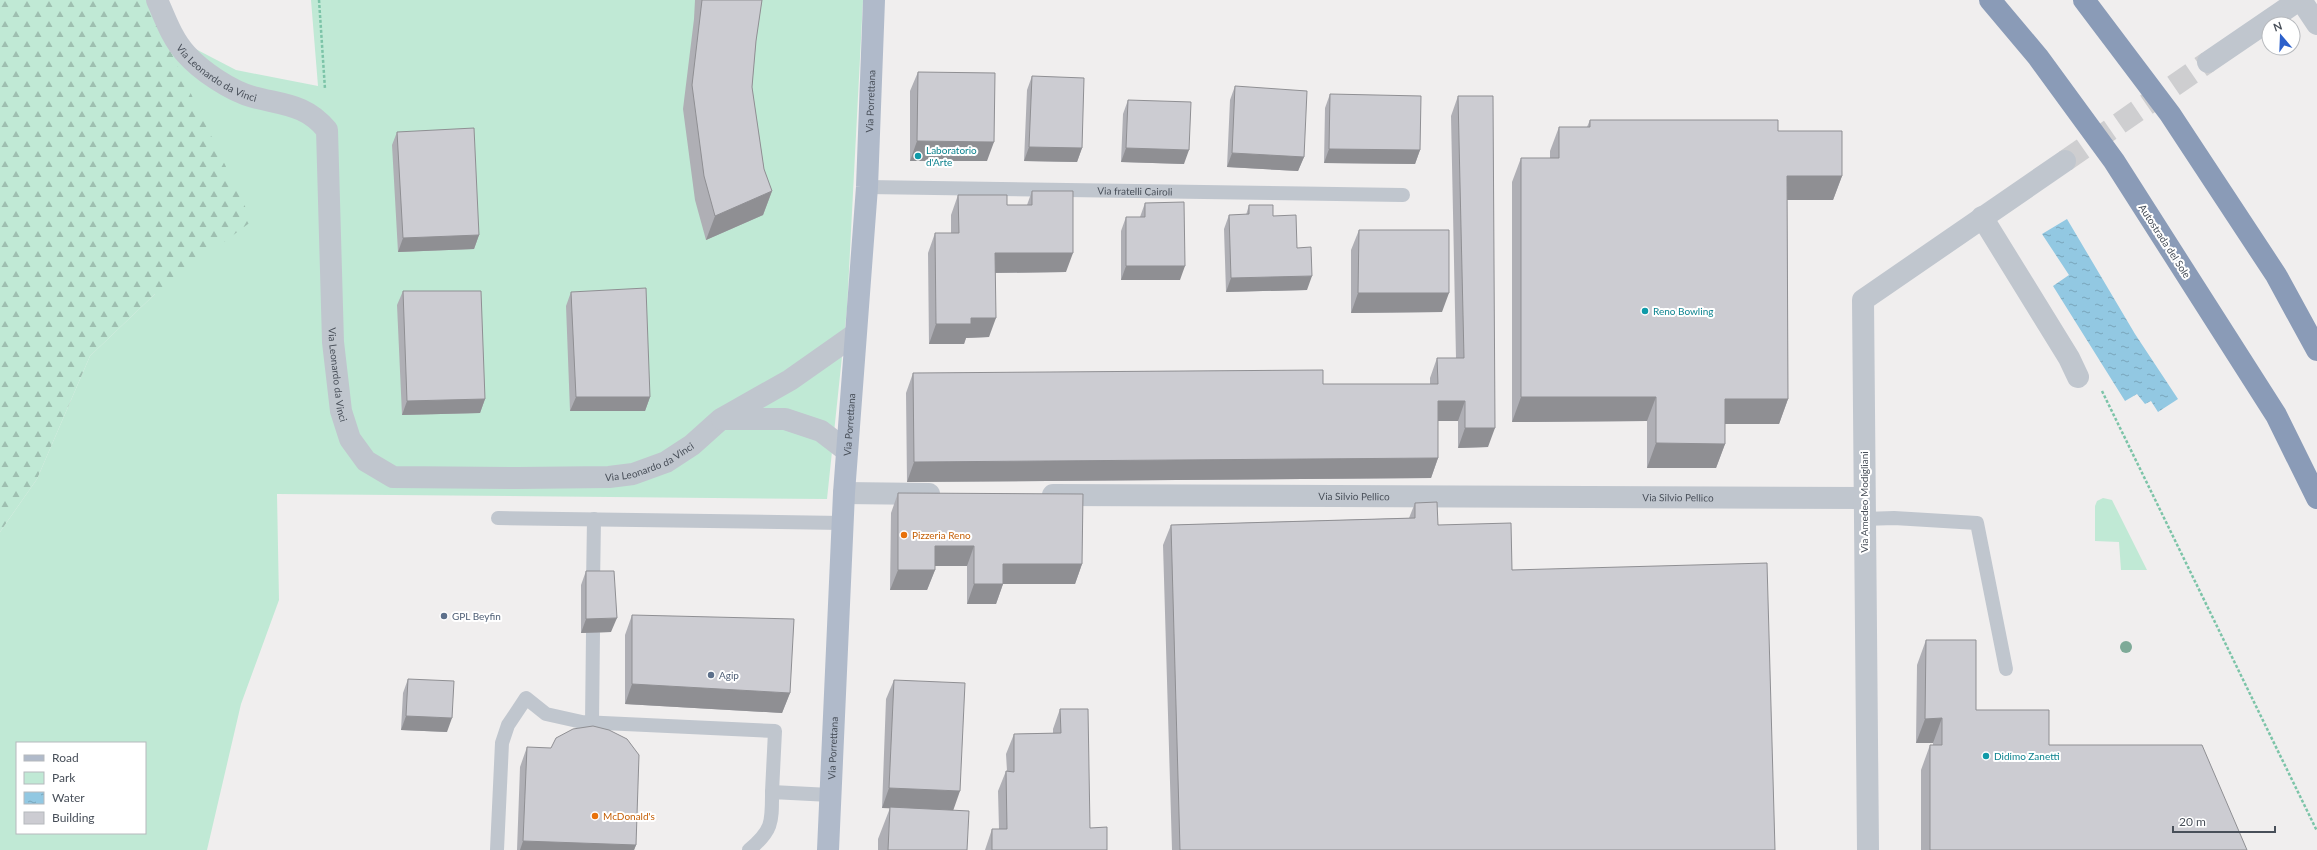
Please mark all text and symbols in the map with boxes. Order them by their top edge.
north arrow [2261,16,2301,56]
text: N [2271,19,2284,34]
street label: Via Leonardo da Vinci [174,42,258,104]
street label: Via Porrettana [863,70,877,133]
place label: Laboratorio d'Arte [926,144,977,168]
marker: Laboratorio d'Arte [913,151,923,161]
street label: Via fratelli Cairoli [1097,184,1173,198]
street label: Autostrada del Sole [2137,202,2193,280]
place label: Reno Bowling [1653,305,1713,317]
marker: Reno Bowling [1640,306,1650,316]
street label: Via Leonardo da Vinci [327,327,350,423]
street label: Via Porrettana [841,393,857,456]
street label: Via Leonardo da Vinci [605,440,696,483]
street label: Via Amedeo Modigliani [1858,451,1870,553]
street label: Via Silvio Pellico [1318,490,1390,502]
street label: Via Silvio Pellico [1642,491,1714,503]
place label: Pizzeria Reno [912,529,971,541]
marker: Pizzeria Reno [899,530,909,540]
place label: GPL Beyfin [452,610,501,622]
marker: GPL Beyfin [439,611,449,621]
place label: Agip [719,669,739,681]
marker: Agip [706,670,716,680]
street label: Via Porrettana [825,716,840,780]
legend [16,742,146,834]
text: Road [52,750,79,765]
place label: Didimo Zanetti [1994,750,2059,762]
marker: Didimo Zanetti [1981,751,1991,761]
text: Park [52,770,76,785]
text: Water [52,790,85,805]
scale bar [2173,808,2275,834]
text: Building [52,810,95,825]
place label: McDonald's [603,810,655,822]
marker: McDonald's [590,811,600,821]
text: 20 m [2179,814,2206,829]

